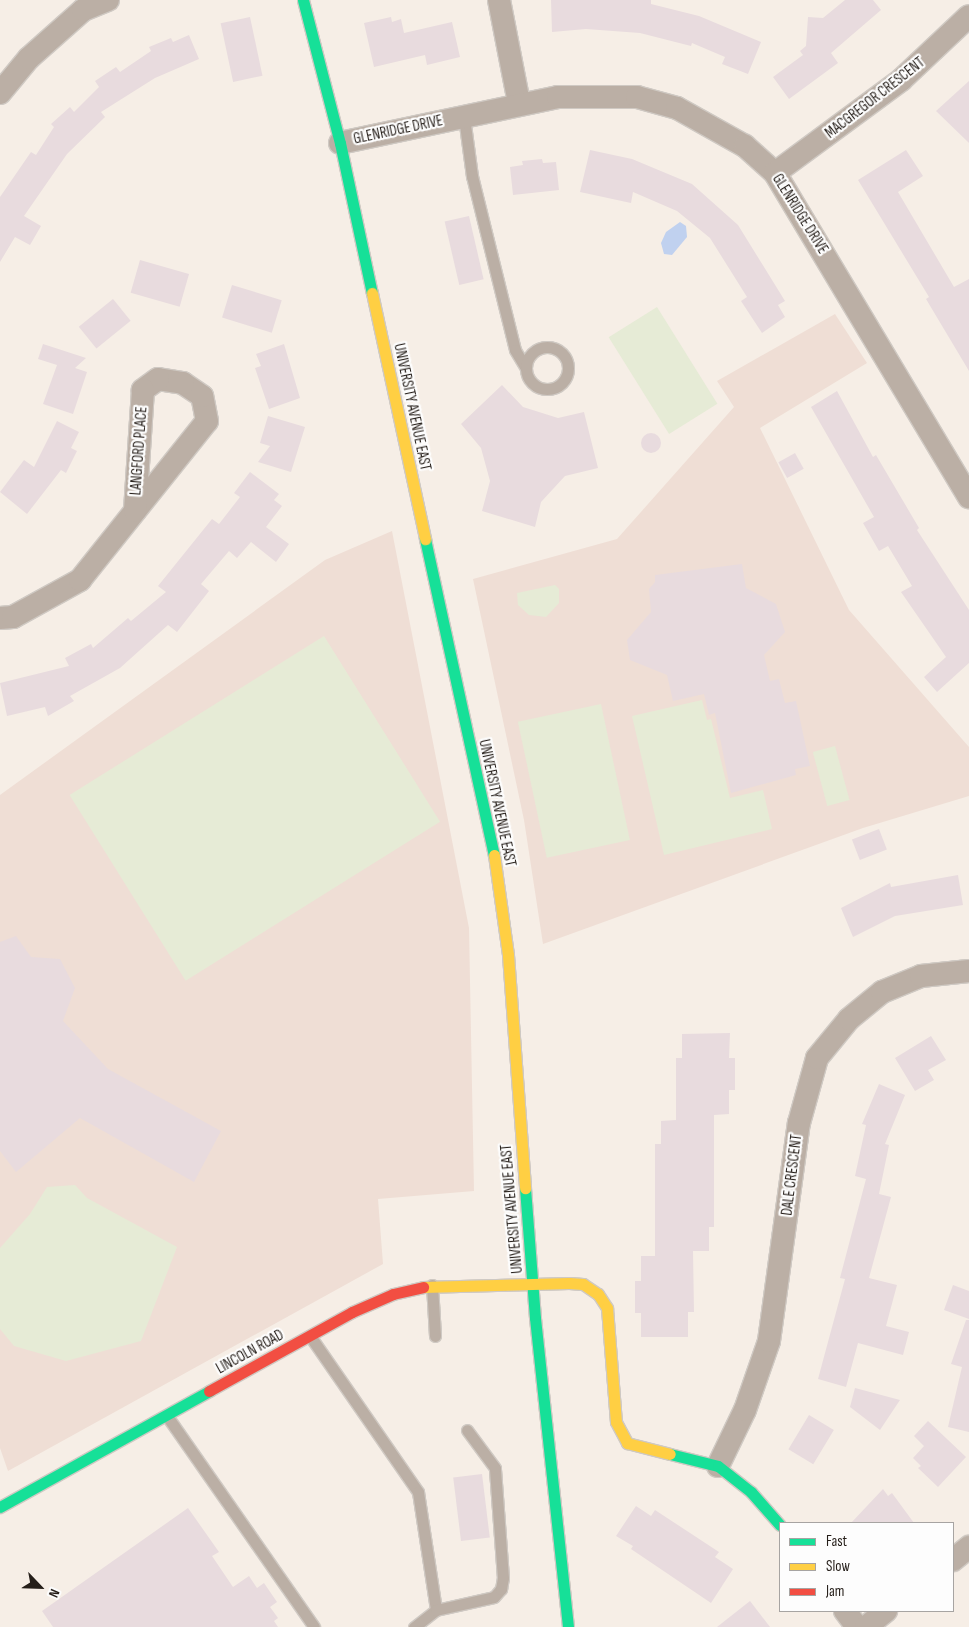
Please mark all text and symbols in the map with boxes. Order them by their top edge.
street label: MACGREGOR CRESCENT [822,54,928,142]
street label: GLENRIDGE DRIVE [352,112,444,148]
street label: GLENRIDGE DRIVE [768,171,832,257]
street label: UNIVERSITY AVENUE EAST [390,342,434,472]
street label: LANGFORD PLACE [127,406,151,496]
street label: UNIVERSITY AVENUE EAST [475,738,519,868]
street label: DALE CRESCENT [778,1133,806,1217]
street label: UNIVERSITY AVENUE EAST [497,1144,527,1274]
street label: LINCOLN ROAD [213,1326,287,1378]
legend [779,1522,954,1612]
text: Fast [826,1532,847,1551]
text: Slow [826,1557,850,1576]
north arrow [15,1562,65,1612]
text: Jam [826,1582,844,1601]
text: N [45,1586,63,1600]

